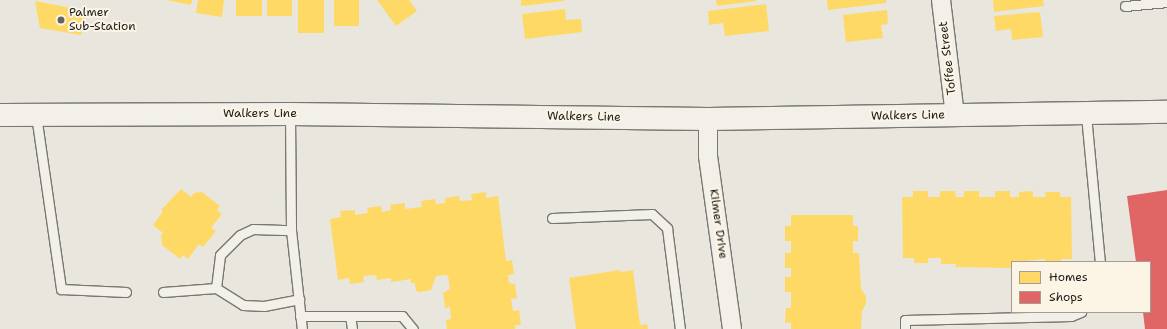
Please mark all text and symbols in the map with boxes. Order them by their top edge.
place label: Palmer Sub-Station [69,6,136,34]
marker: Palmer Sub-Station [56,15,66,25]
street label: Toffee Street [936,20,960,96]
street label: Walkers Line [223,107,297,121]
street label: Walkers Line [871,108,945,124]
street label: Walkers Line [547,109,621,125]
street label: Kilmer Drive [706,188,730,260]
legend [1011,261,1151,313]
text: Homes [1049,269,1088,285]
text: Shops [1049,289,1083,305]

